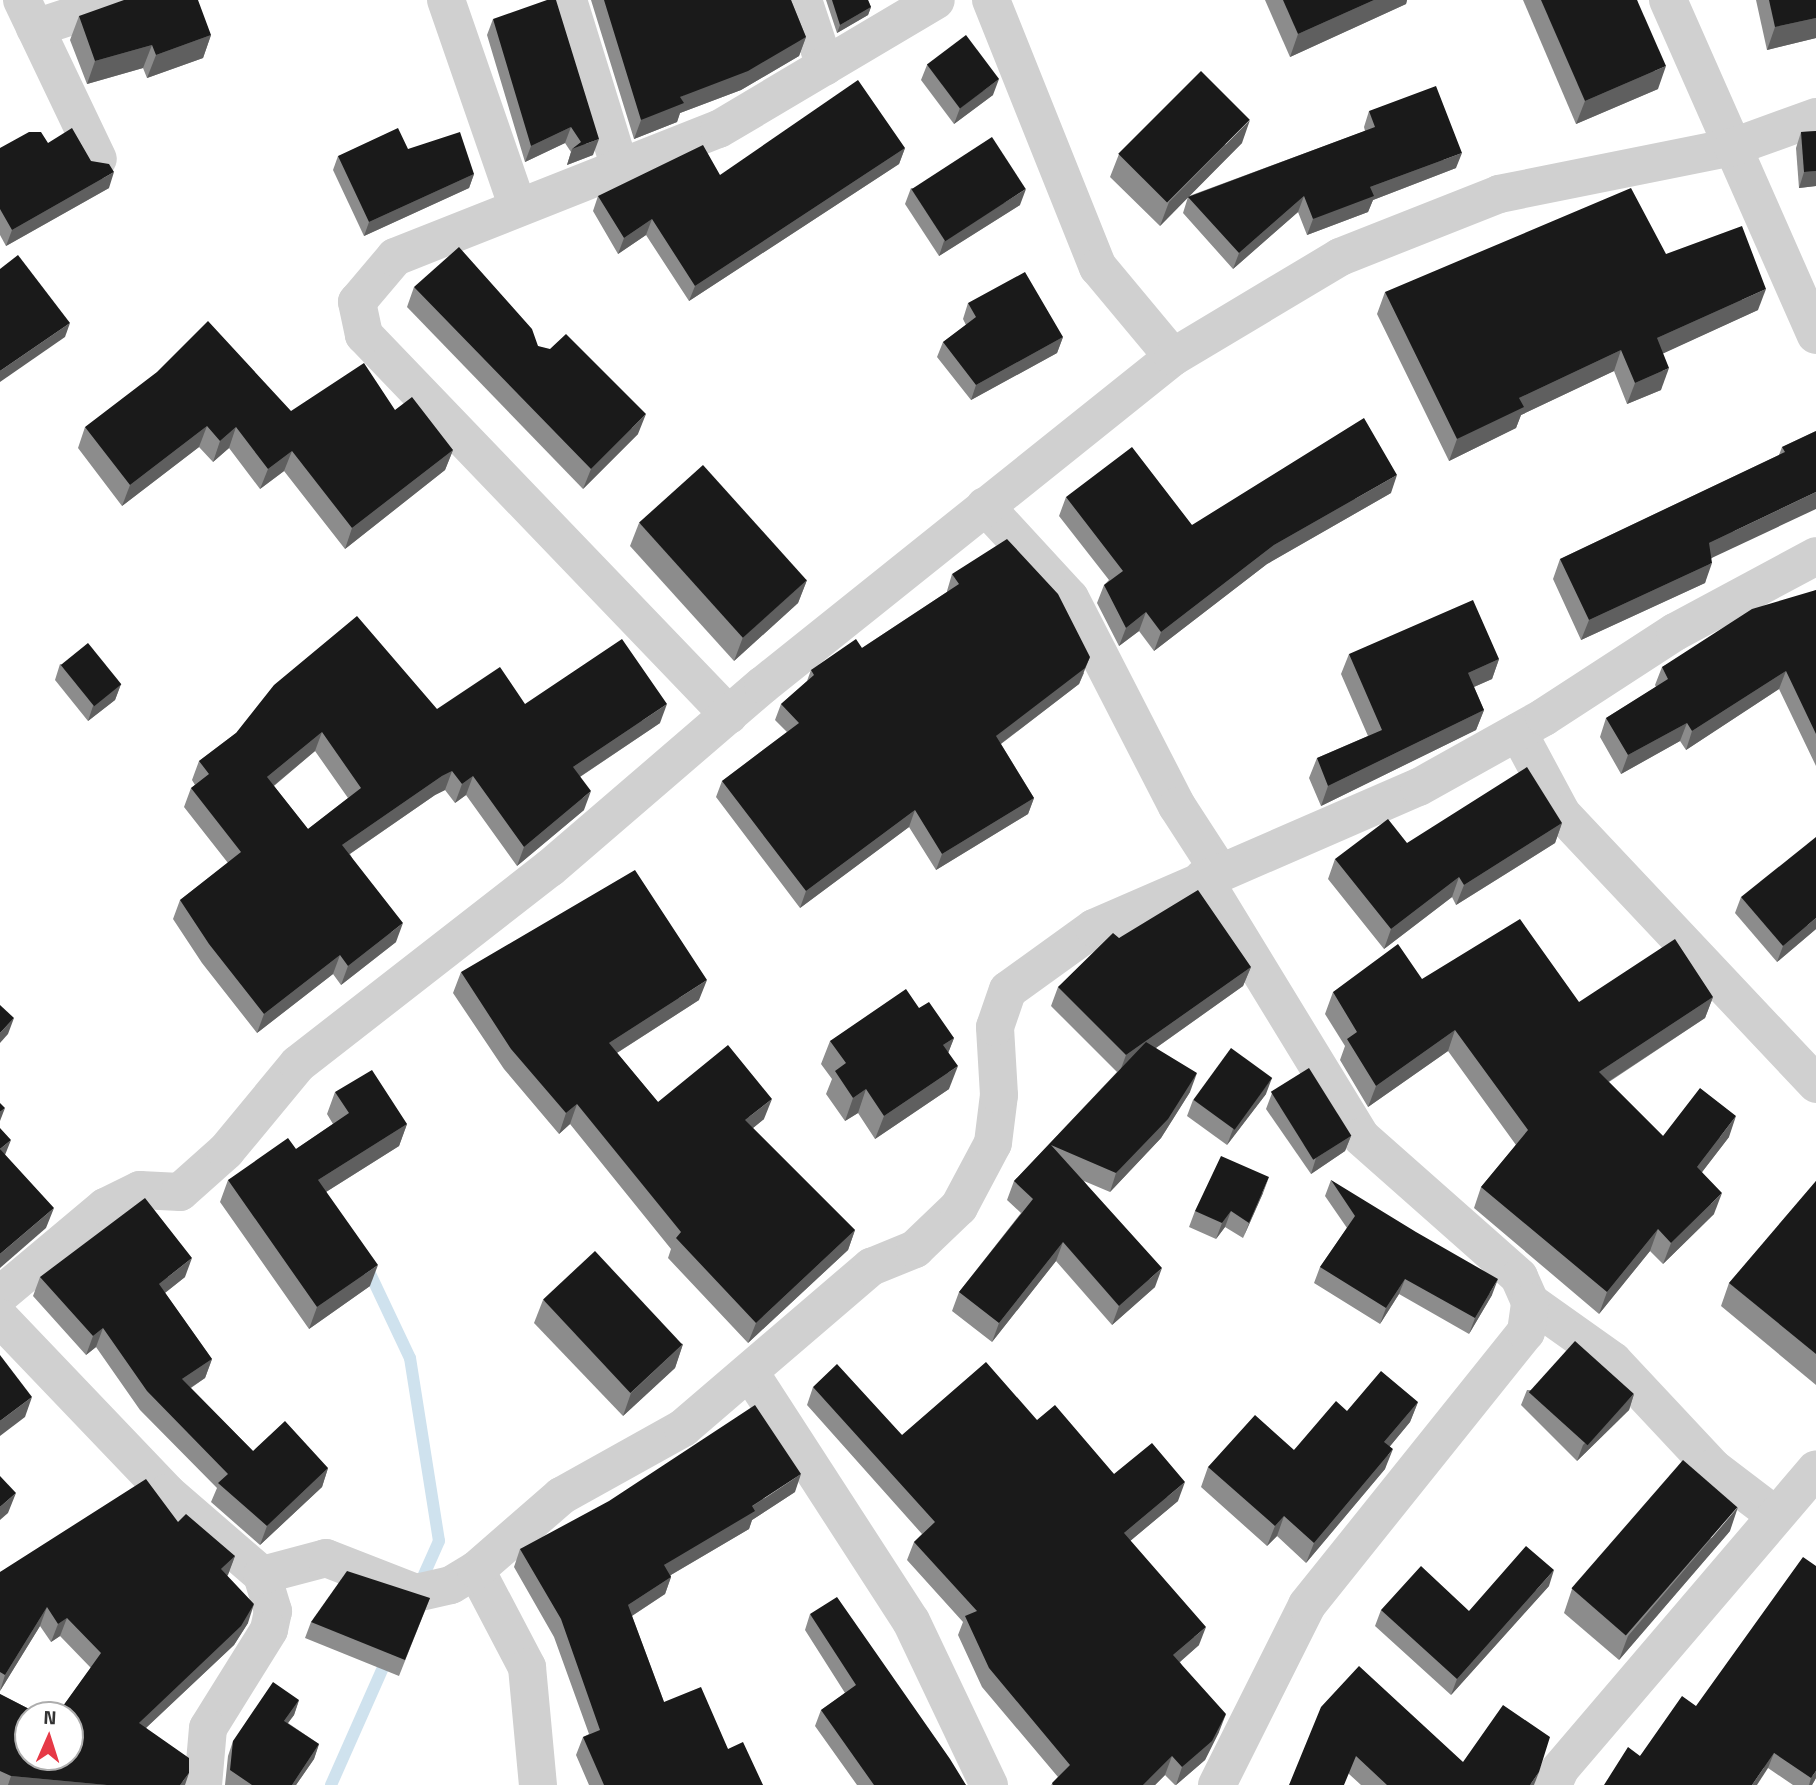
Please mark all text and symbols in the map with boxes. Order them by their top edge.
north arrow [14,1701,84,1771]
text: N [43,1702,57,1731]

